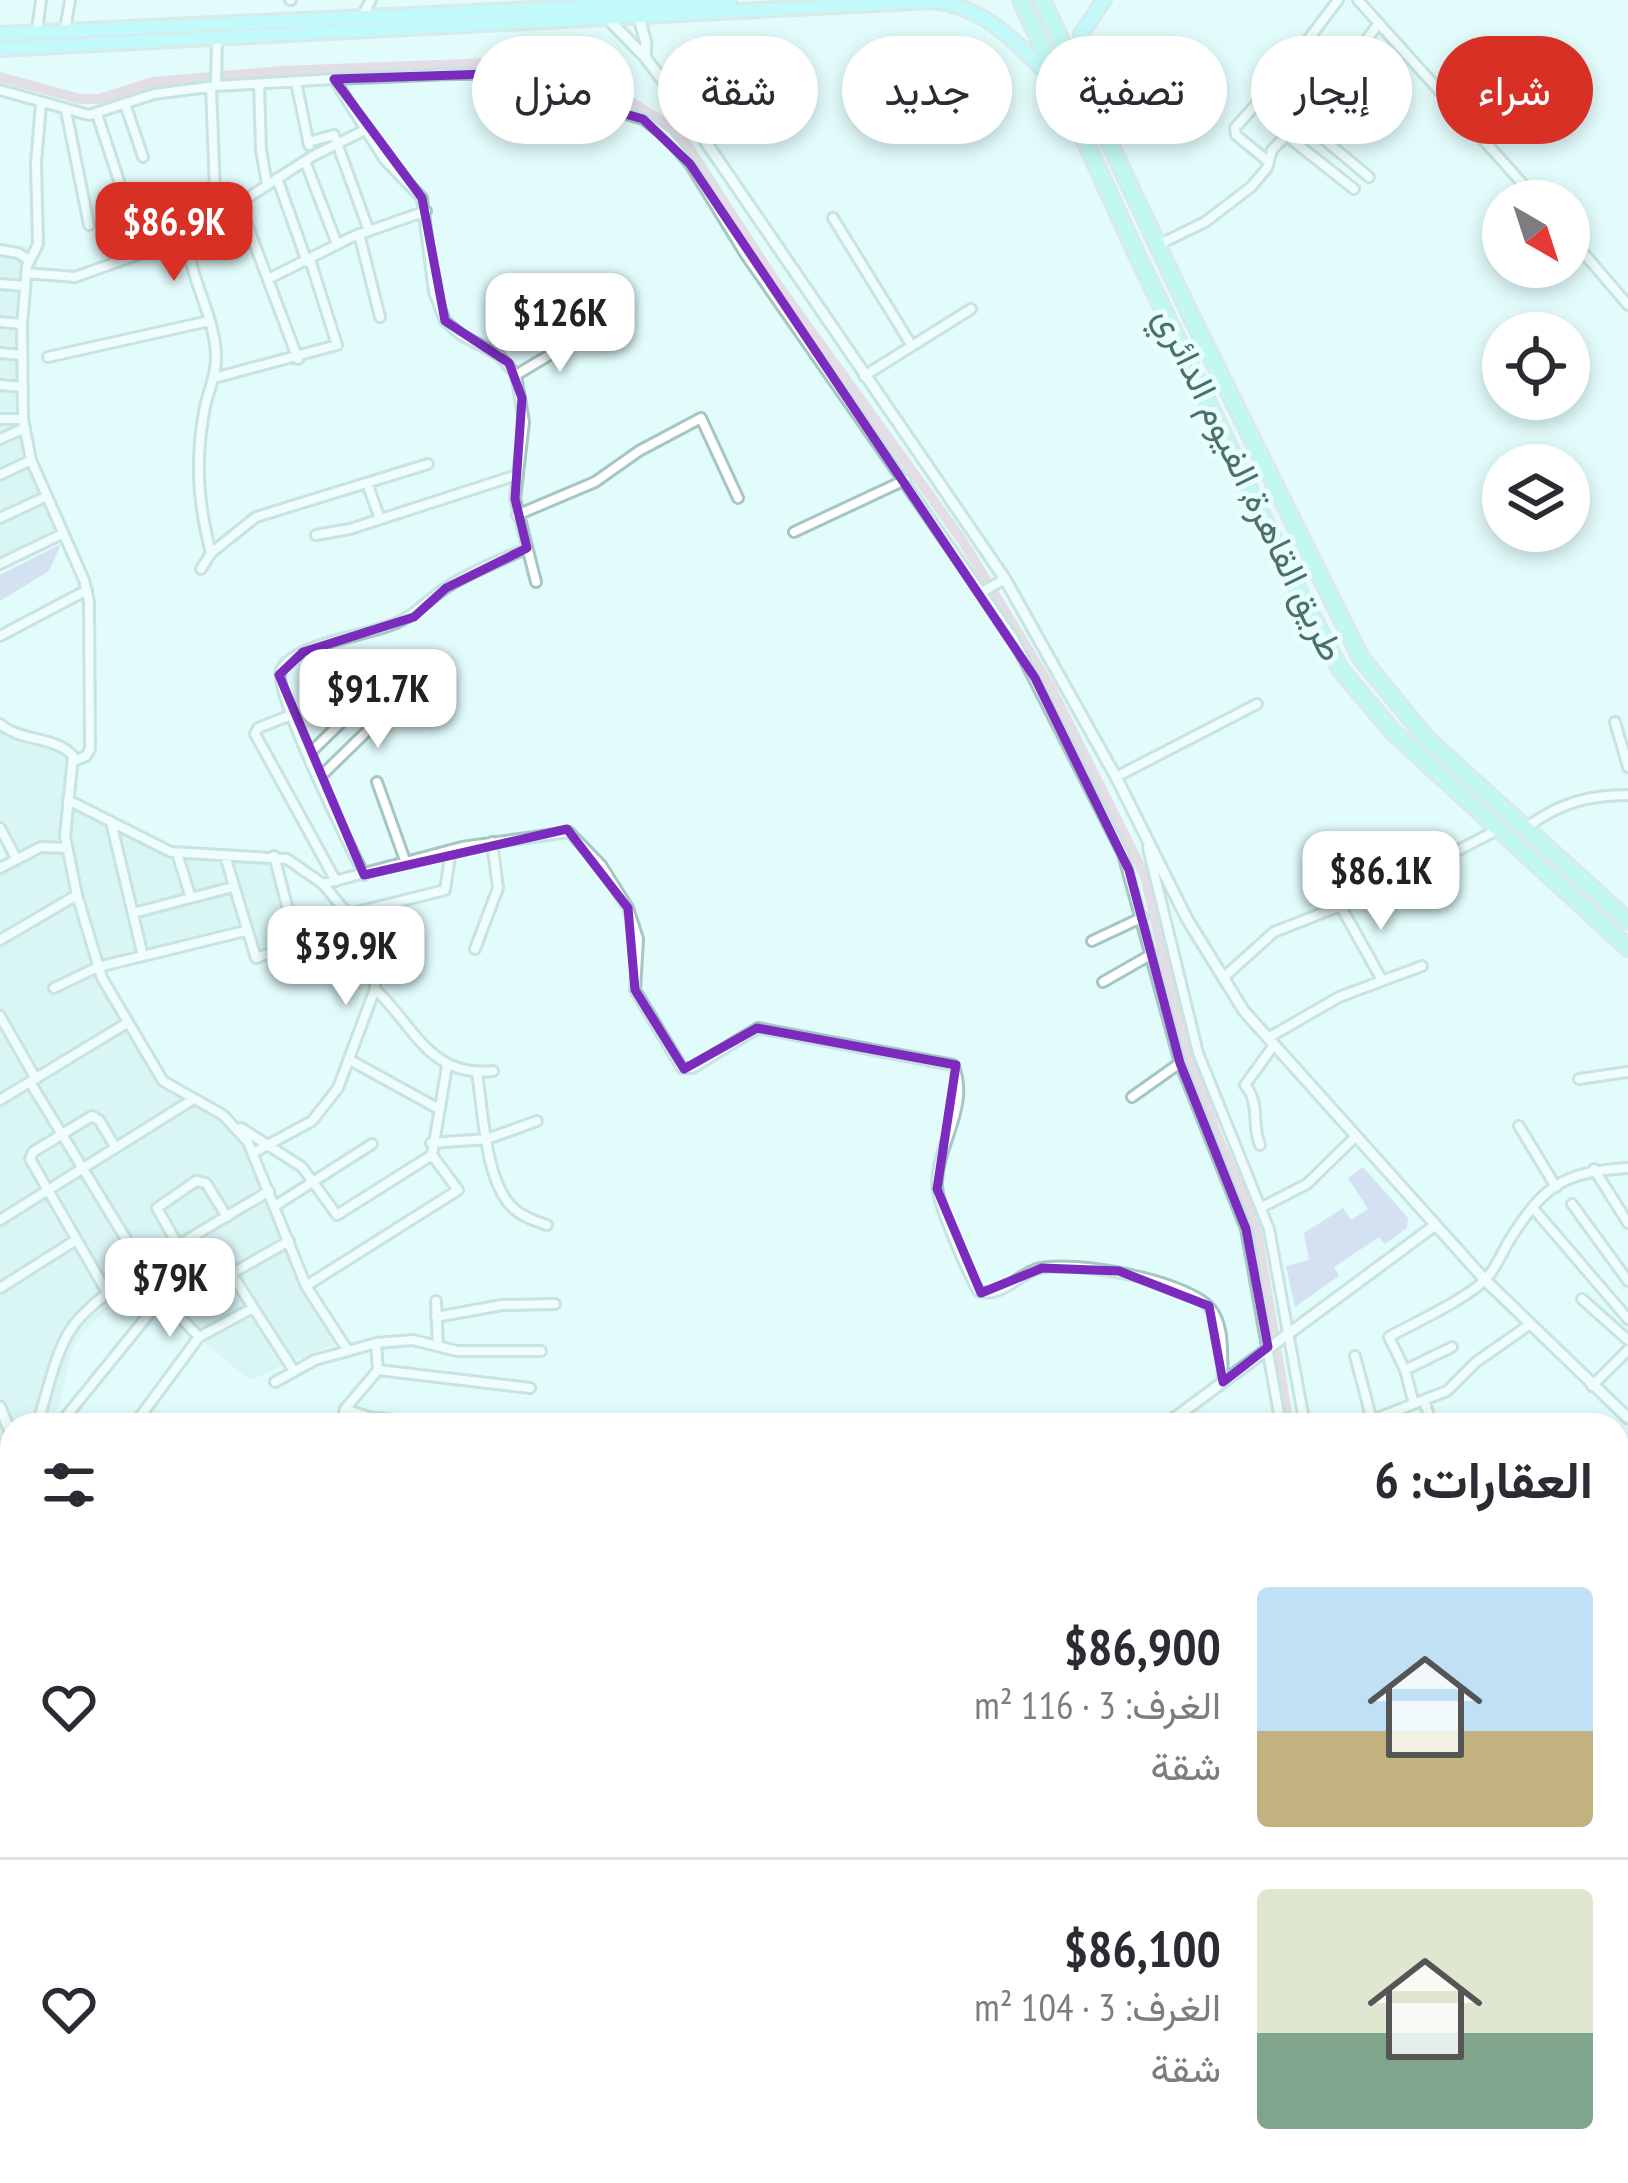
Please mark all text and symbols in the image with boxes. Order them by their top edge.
chip: منزل [472,36,634,144]
chip: شقة [658,36,818,144]
chip: جديد [842,36,1012,144]
chip: تصفية [1036,36,1227,144]
chip: إيجار [1251,36,1412,144]
chip: شراء [1436,36,1593,144]
north arrow [1482,180,1590,288]
map controls [1482,180,1590,552]
pin: $86.9K [76,182,272,284]
text: $86.9K [122,195,226,246]
pin: $126K [476,273,644,375]
text: $126K [513,286,607,337]
street label: طريق القاهرة, الفيوم الدائري [1138,299,1357,672]
button: locate [1482,312,1590,420]
button: layers [1482,444,1590,552]
pin: $91.7K [280,649,476,751]
text: $91.7K [326,662,430,713]
pin: $86.1K [1283,831,1479,933]
text: $86.1K [1329,844,1433,895]
pin: $39.9K [248,906,444,1008]
text: $39.9K [294,919,398,970]
pin: $79K [99,1238,241,1340]
text: $79K [132,1251,208,1302]
text: العقارات: 6 [1374,1446,1593,1512]
icon: filters [36,1452,102,1518]
text: $86,900 [1064,1613,1221,1679]
icon: home [1353,1635,1497,1779]
icon: heart [36,1674,102,1740]
text: الغرف: 3 · 116 m² [974,1679,1221,1730]
text: شقة [1151,1740,1221,1791]
text: $86,100 [1064,1915,1221,1981]
icon: home [1353,1937,1497,2081]
icon: heart [36,1976,102,2042]
text: الغرف: 3 · 104 m² [974,1981,1221,2032]
text: شقة [1151,2042,1221,2093]

